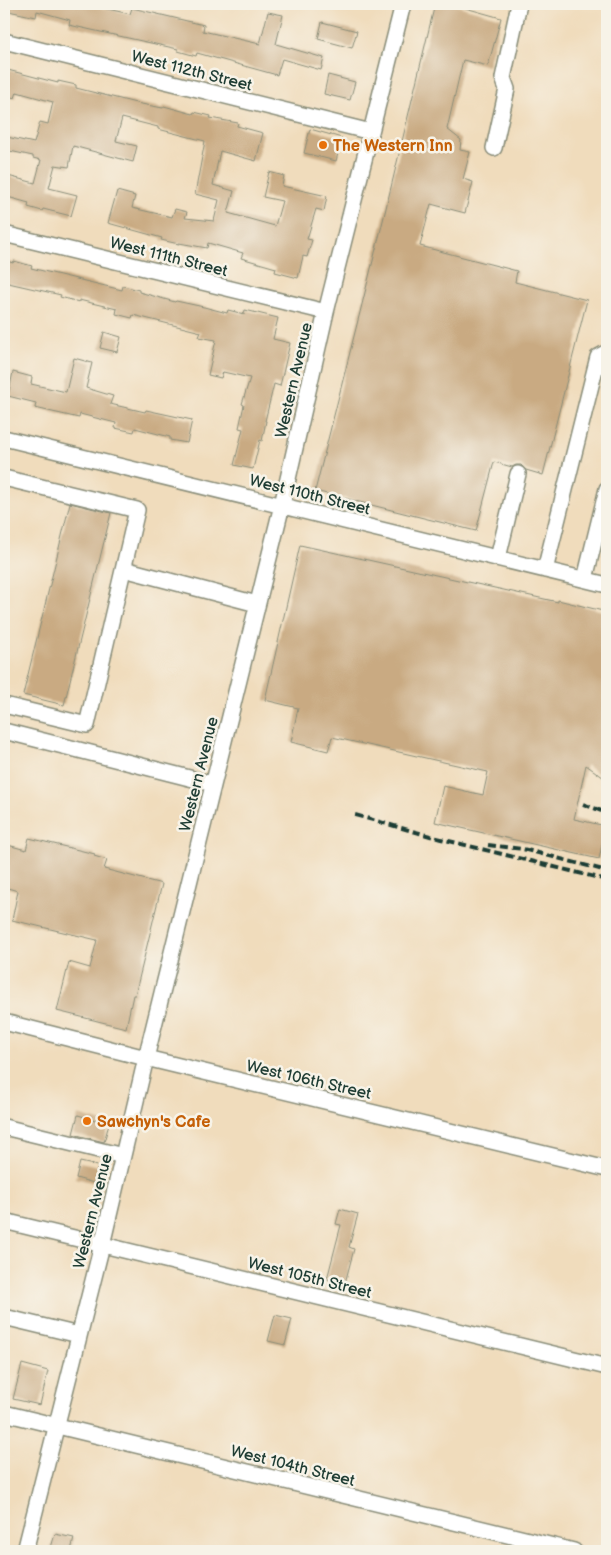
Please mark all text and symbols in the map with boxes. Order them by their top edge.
street label: West 112th Street [129,47,254,96]
place label: The Western Inn [333,137,453,156]
marker: The Western Inn [317,139,329,151]
street label: West 111th Street [108,234,230,281]
street label: Western Avenue [272,320,317,440]
street label: West 110th Street [247,471,372,520]
street label: Western Avenue [176,714,223,834]
street label: West 106th Street [244,1057,373,1104]
place label: Sawchyn's Cafe [97,1113,210,1132]
marker: Sawchyn's Cafe [81,1115,93,1127]
street label: Western Avenue [70,1151,117,1271]
street label: West 105th Street [246,1254,374,1303]
street label: West 104th Street [229,1442,357,1491]

